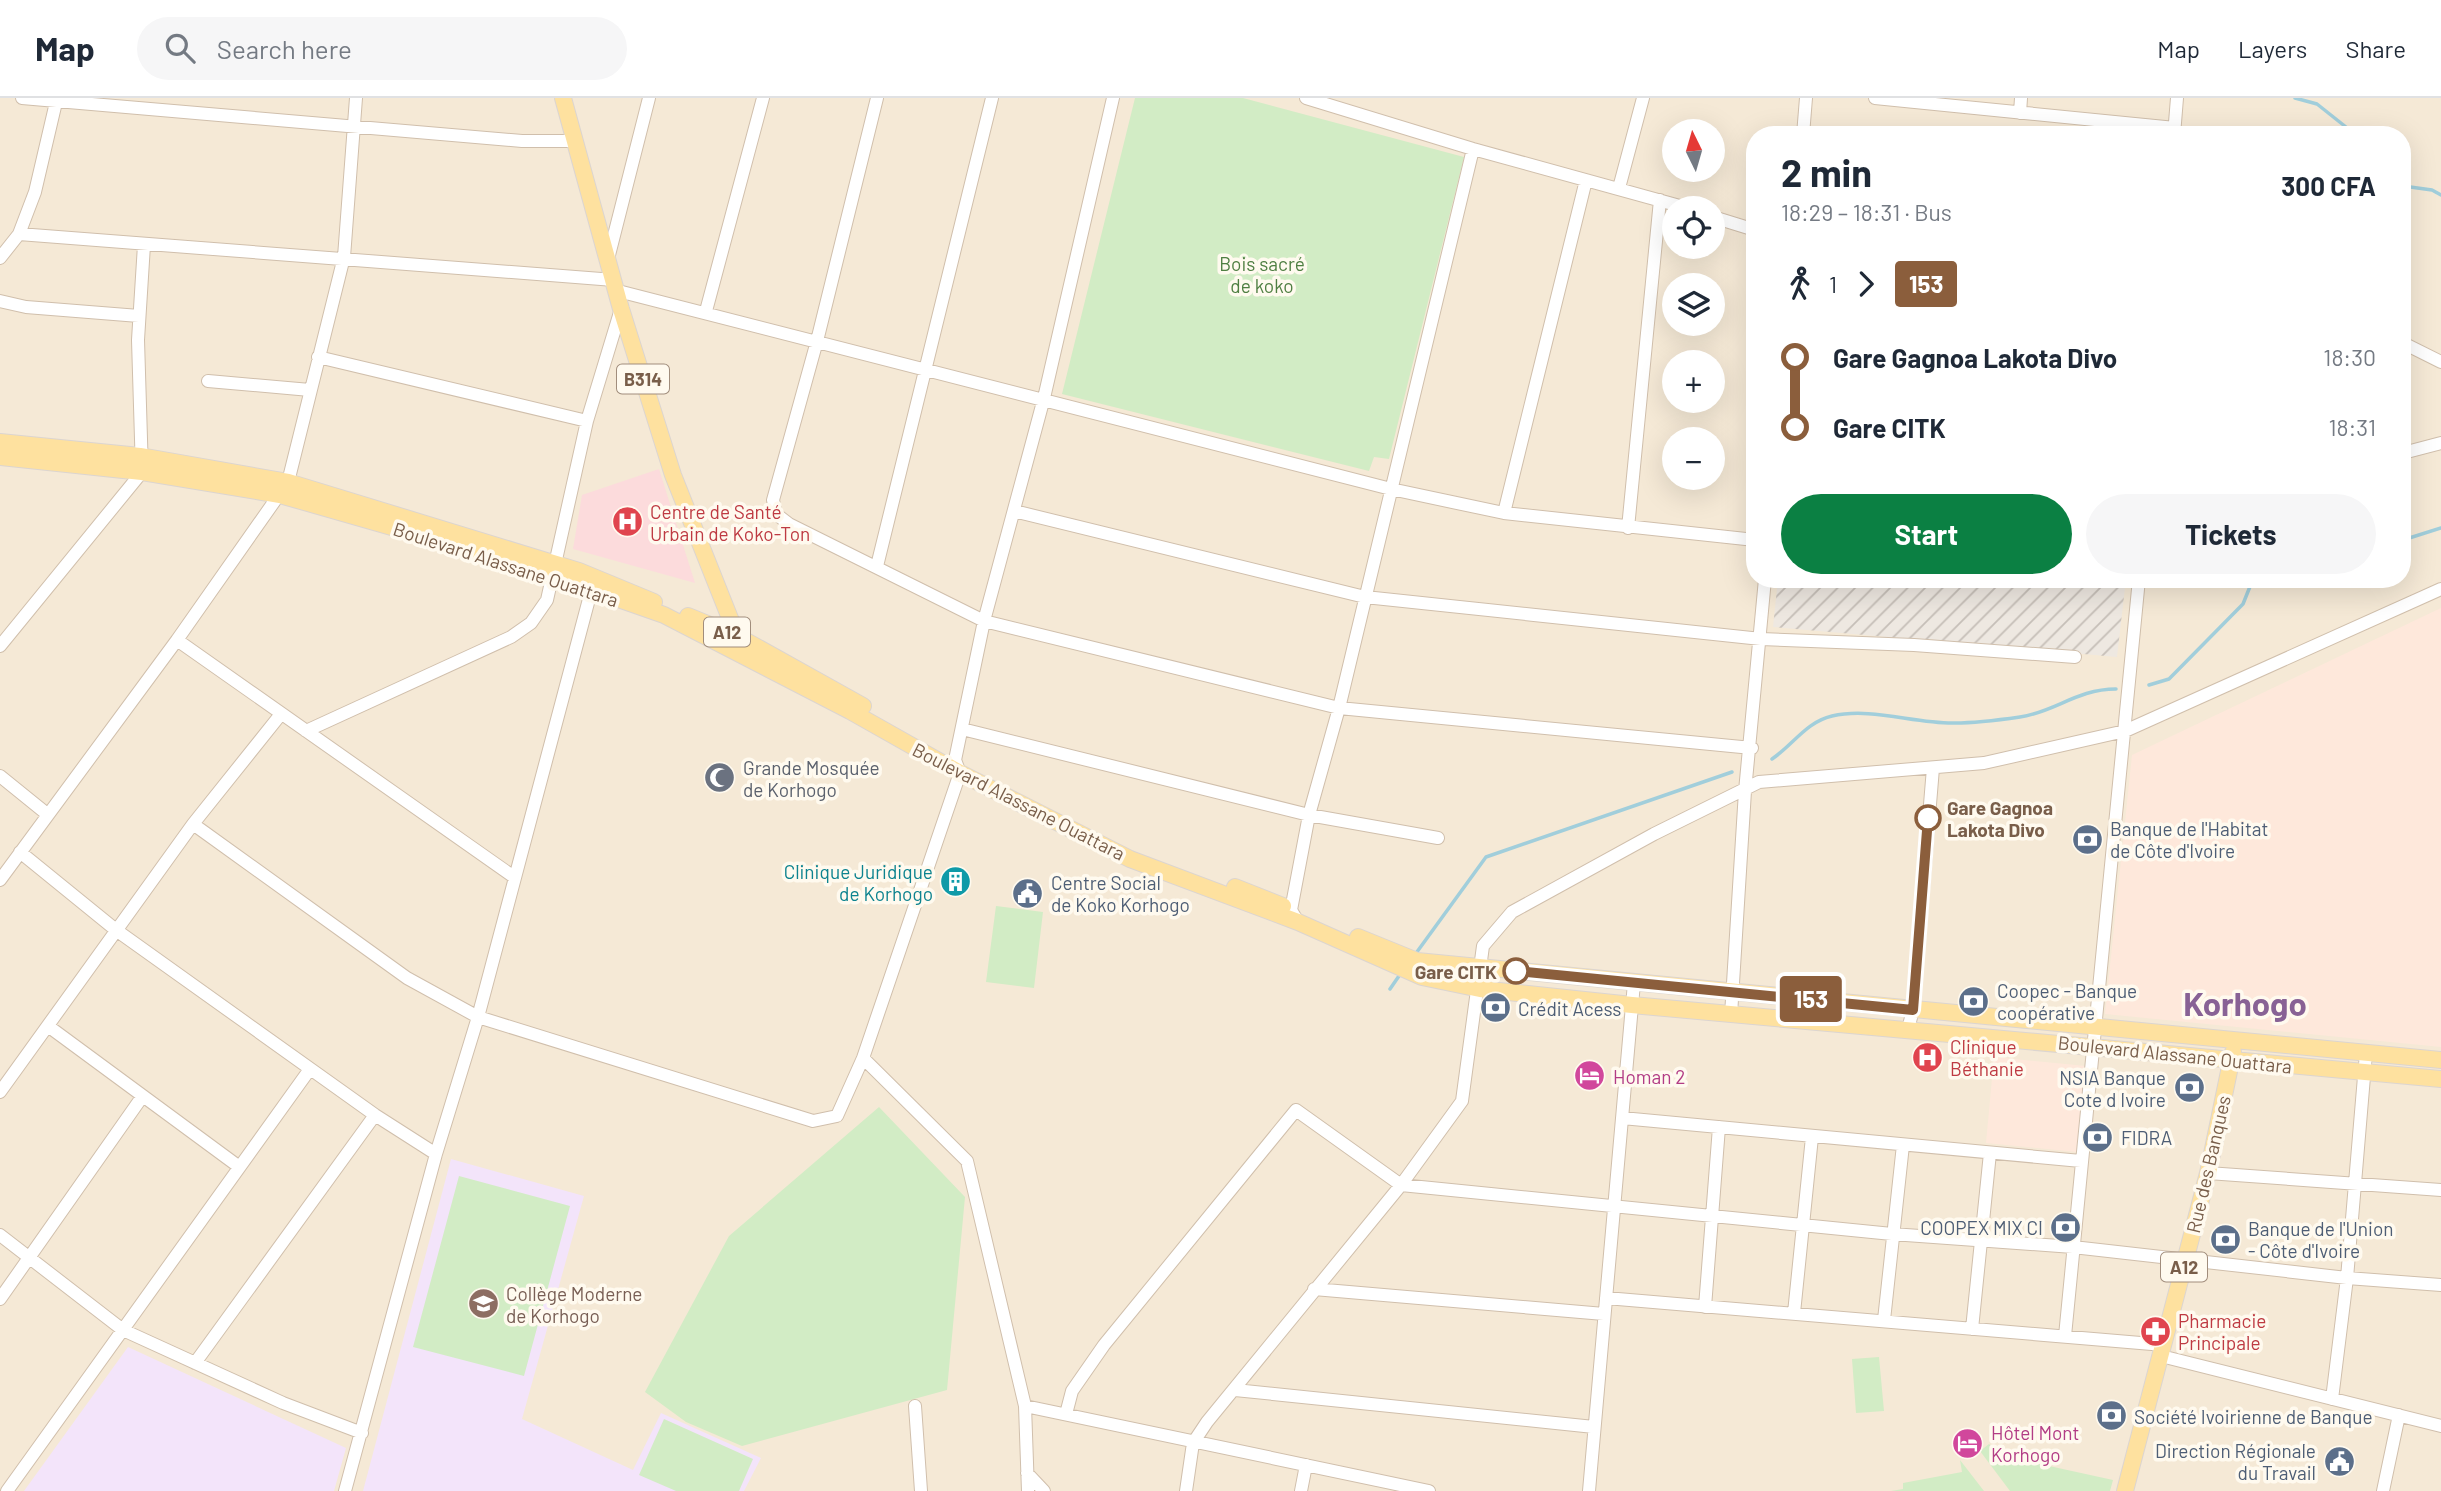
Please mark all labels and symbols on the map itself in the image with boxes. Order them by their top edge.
north arrow [1662,119,1726,182]
park label: Bois sacré de koko [1219,252,1305,297]
road number: B314 [617,365,669,394]
place label: Centre de Santé Urbain de Koko-Ton [650,500,810,545]
hospital icon: Centre de Santé Urbain de Koko-Ton [610,505,644,539]
street label: Boulevard Alassane Ouattara [391,517,621,611]
road number: A12 [704,618,750,646]
street label: Boulevard Alassane Ouattara [909,737,1129,865]
place label: Grande Mosquée de Korhogo [743,756,880,801]
mosque icon: Grande Mosquée de Korhogo [703,761,737,795]
place label: Gare Gagnoa Lakota Divo [1947,796,2053,841]
marker: Gare Gagnoa Lakota Divo [1915,805,1941,831]
place label: Banque de l'Habitat de Côte d'Ivoire [2110,817,2268,862]
bank icon: Banque de l'Habitat de Côte d'Ivoire [2070,822,2104,856]
place label: Clinique Juridique de Korhogo [784,860,933,905]
building icon: Clinique Juridique de Korhogo [939,865,973,899]
place label: Centre Social de Koko Korhogo [1051,871,1190,916]
public building icon: Centre Social de Koko Korhogo [1011,876,1045,910]
marker: Gare CITK [1503,958,1529,984]
place label: Gare CITK [1415,960,1497,983]
line badge: 153 [1771,976,1851,1022]
place label: Coopec - Banque coopérative [1997,979,2137,1024]
district label: Korhogo [2183,983,2307,1023]
bank icon: Coopec - Banque coopérative [1957,984,1991,1018]
bank icon: Crédit Acess [1478,991,1512,1025]
place label: Crédit Acess [1518,997,1621,1020]
street label: Boulevard Alassane Ouattara [2057,1030,2293,1078]
place label: Clinique Béthanie [1950,1035,2024,1080]
hospital icon: Clinique Béthanie [1910,1040,1944,1074]
hotel icon: Homan 2 [1573,1059,1607,1093]
place label: Homan 2 [1613,1065,1685,1088]
place label: NSIA Banque Cote d Ivoire [2059,1066,2166,1111]
bank icon: NSIA Banque Cote d Ivoire [2172,1071,2206,1105]
street label: Rue des Banques [2181,1093,2235,1235]
bank icon: FIDRA [2081,1120,2115,1154]
place label: FIDRA [2121,1126,2172,1149]
bank icon: COOPEX MIX CI [2049,1210,2083,1244]
place label: COOPEX MIX CI [1920,1216,2043,1239]
place label: Banque de l'Union - Côte d'Ivoire [2248,1217,2394,1262]
bank icon: Banque de l'Union - Côte d'Ivoire [2208,1222,2242,1256]
road number: A12 [2161,1252,2207,1282]
place label: Collège Moderne de Korhogo [506,1282,642,1327]
school or university icon: Collège Moderne de Korhogo [466,1287,500,1321]
place label: Pharmacie Principale [2178,1309,2266,1354]
pharmacy icon: Pharmacie Principale [2138,1314,2172,1348]
bank icon: Société Ivoirienne de Banque [2094,1399,2128,1433]
place label: Société Ivoirienne de Banque [2134,1405,2373,1428]
place label: Hôtel Mont Korhogo [1991,1421,2080,1466]
hotel icon: Hôtel Mont Korhogo [1951,1426,1985,1460]
place label: Direction Régionale du Travail [2155,1439,2316,1484]
public building icon: Direction Régionale du Travail [2322,1444,2356,1478]

